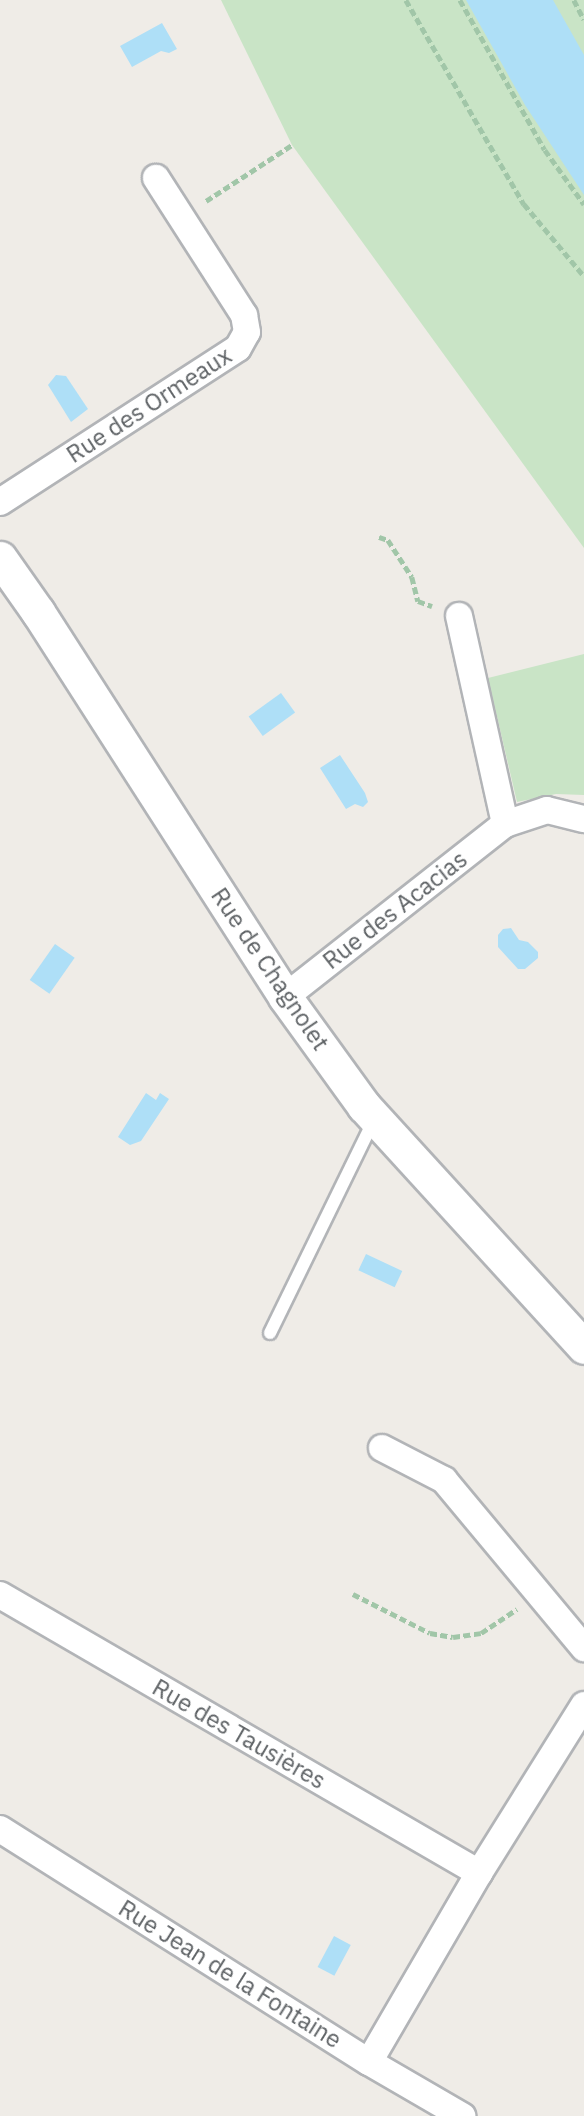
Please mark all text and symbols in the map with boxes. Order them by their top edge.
street label: Rue des Ormeaux [61,341,237,469]
street label: Rue des Acacias [317,845,473,975]
street label: Rue de Chagnolet [205,882,335,1056]
street label: Rue des Tausières [147,1673,331,1795]
street label: Rue Jean de la Fontaine [113,1894,347,2054]

